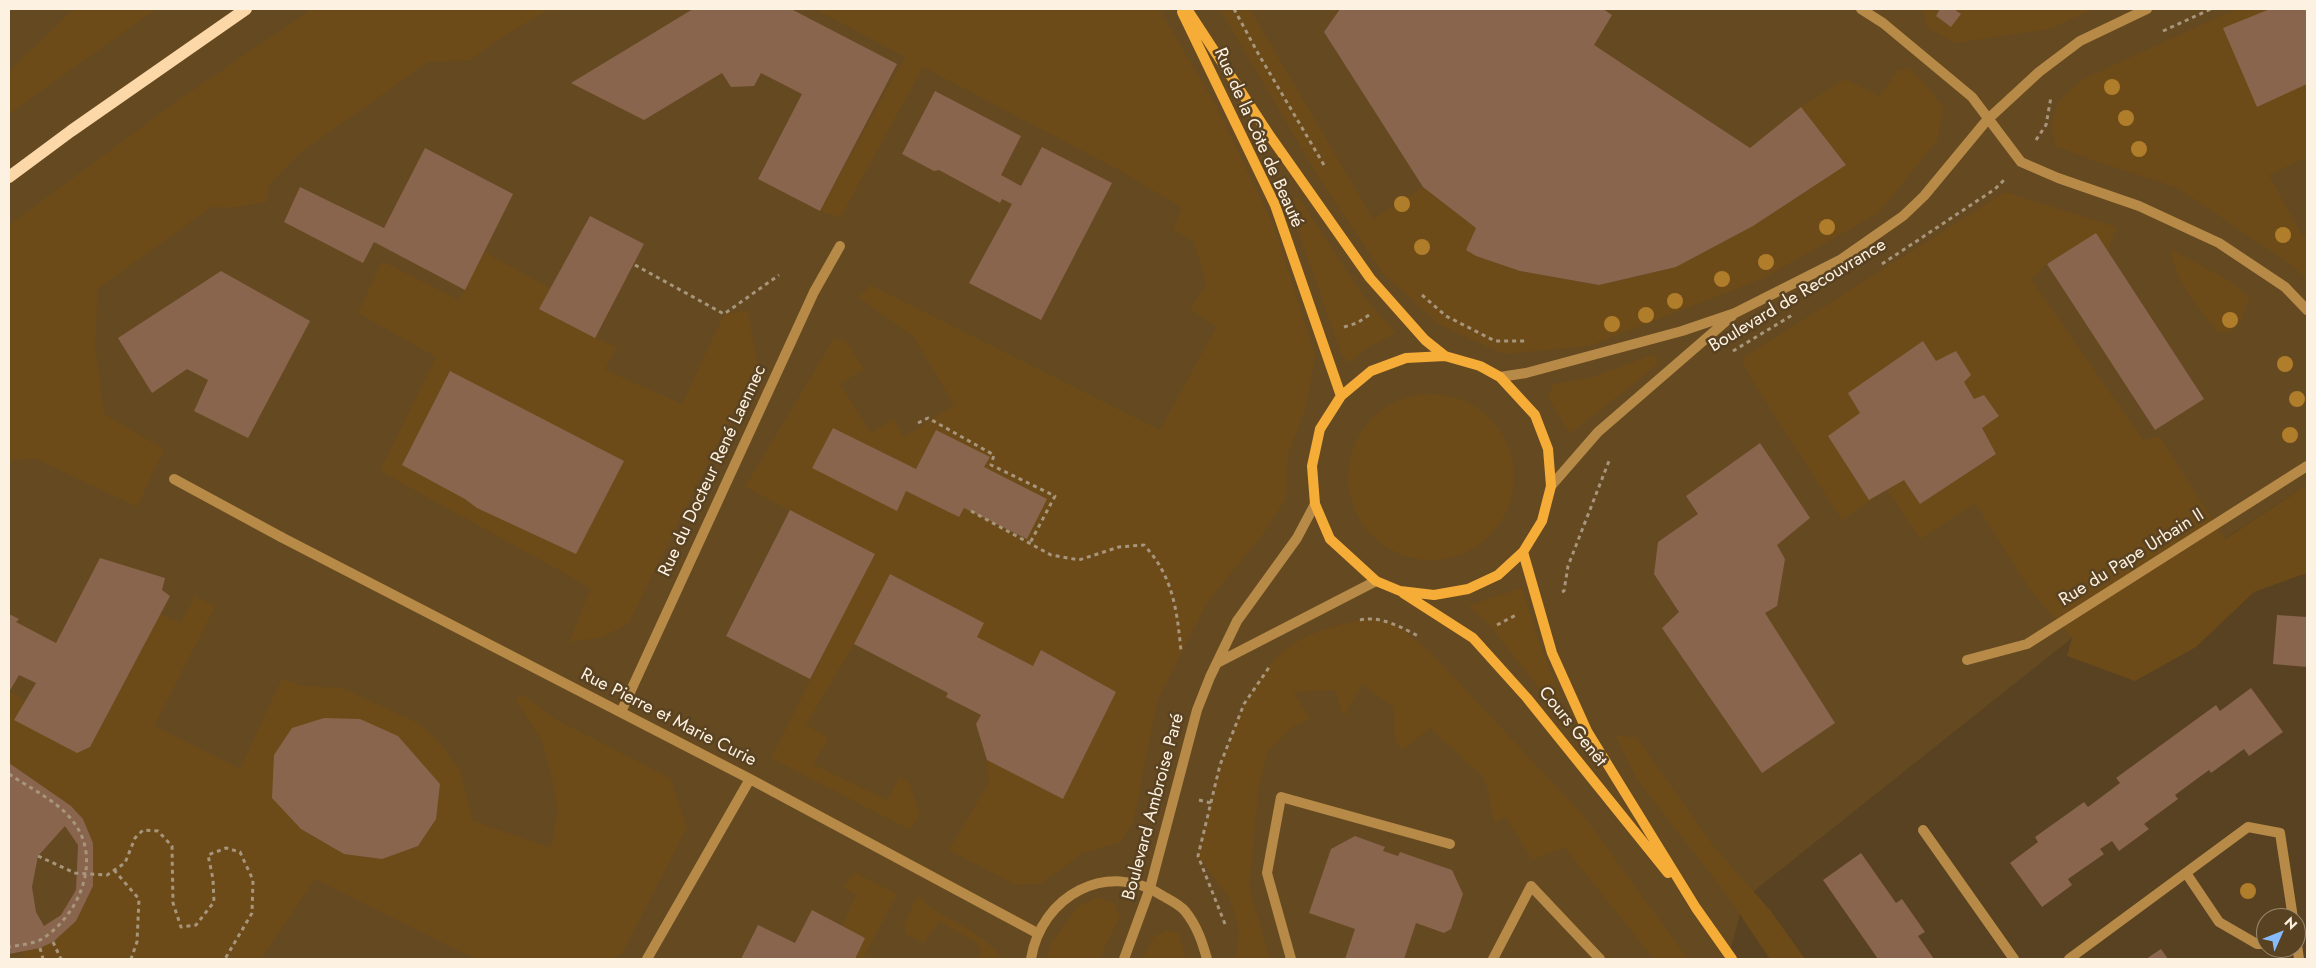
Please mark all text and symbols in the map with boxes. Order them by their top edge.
street label: Rue de la Côte de Beauté [1209,45,1307,231]
street label: Boulevard de Recouvrance [1705,234,1891,358]
street label: Rue du Docteur René Laennec [654,362,772,580]
street label: Rue du Pape Urbain II [2055,505,2209,611]
street label: Rue Pierre et Marie Curie [576,664,760,772]
street label: Cours Genêt [1533,683,1611,771]
street label: Boulevard Ambroise Paré [1119,711,1189,903]
north arrow [2256,908,2306,958]
text: N [2280,912,2302,934]

